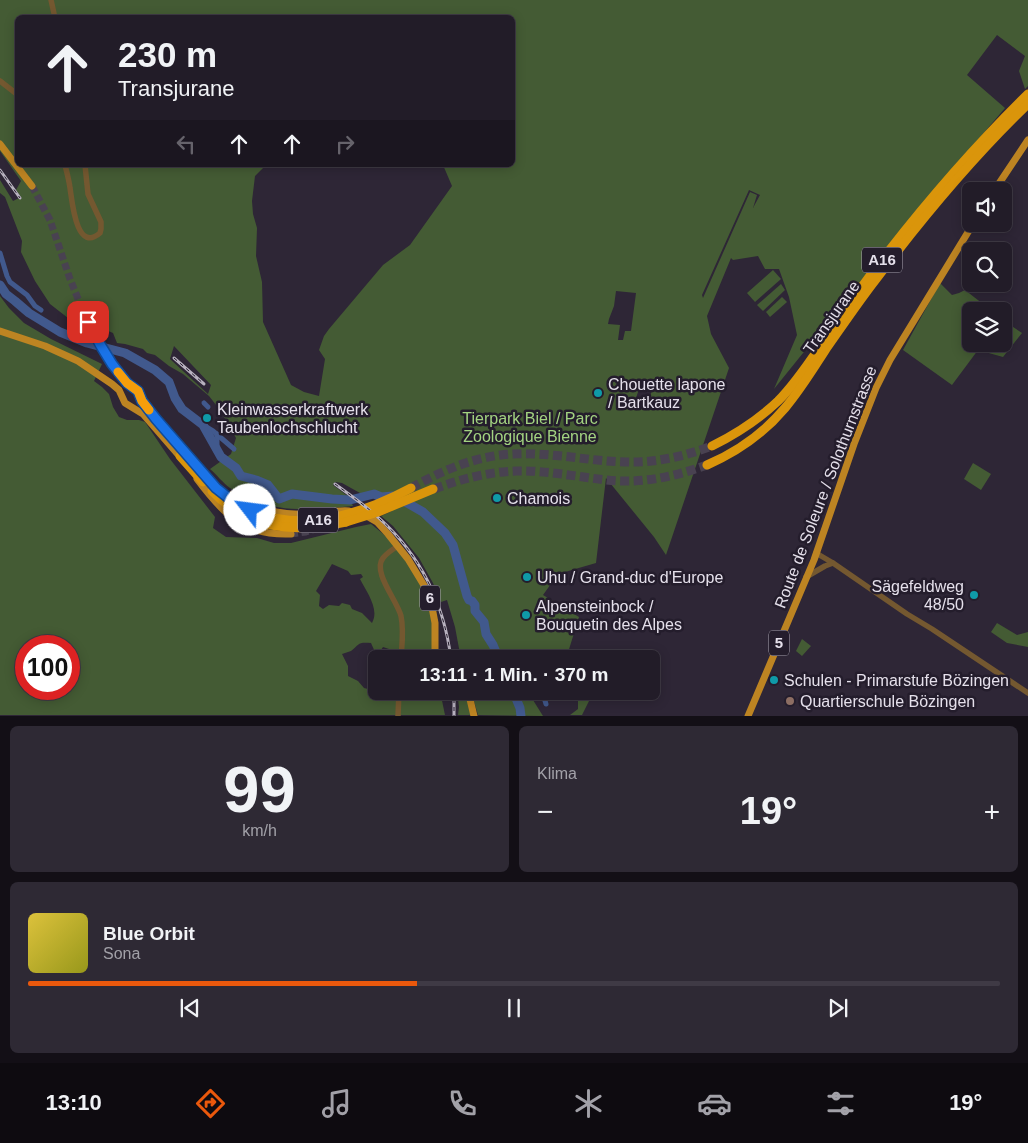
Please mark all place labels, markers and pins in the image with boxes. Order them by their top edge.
pin [67,301,109,343]
place label: Chouette lapone / Bartkauz [608,376,726,411]
marker: Chouette lapone / Bartkauz [592,387,604,399]
place label: Kleinwasserkraftwerk Taubenlochschlucht [217,401,369,436]
marker: Kleinwasserkraftwerk Taubenlochschlucht [201,412,213,424]
place label: Chamois [507,490,570,507]
marker: Chamois [491,492,503,504]
place label: Uhu / Grand-duc d'Europe [537,569,723,586]
marker: Uhu / Grand-duc d'Europe [521,571,533,583]
place label: Sägefeldweg 48/50 [871,578,964,613]
marker: Sägefeldweg 48/50 [968,589,980,601]
place label: Alpensteinbock / Bouquetin des Alpes [536,598,682,633]
marker: Alpensteinbock / Bouquetin des Alpes [520,609,532,621]
place label: Schulen - Primarstufe Bözingen [784,672,1009,689]
marker: Schulen - Primarstufe Bözingen [768,674,780,686]
place label: Quartierschule Bözingen [800,693,975,710]
marker: Quartierschule Bözingen [784,695,796,707]

